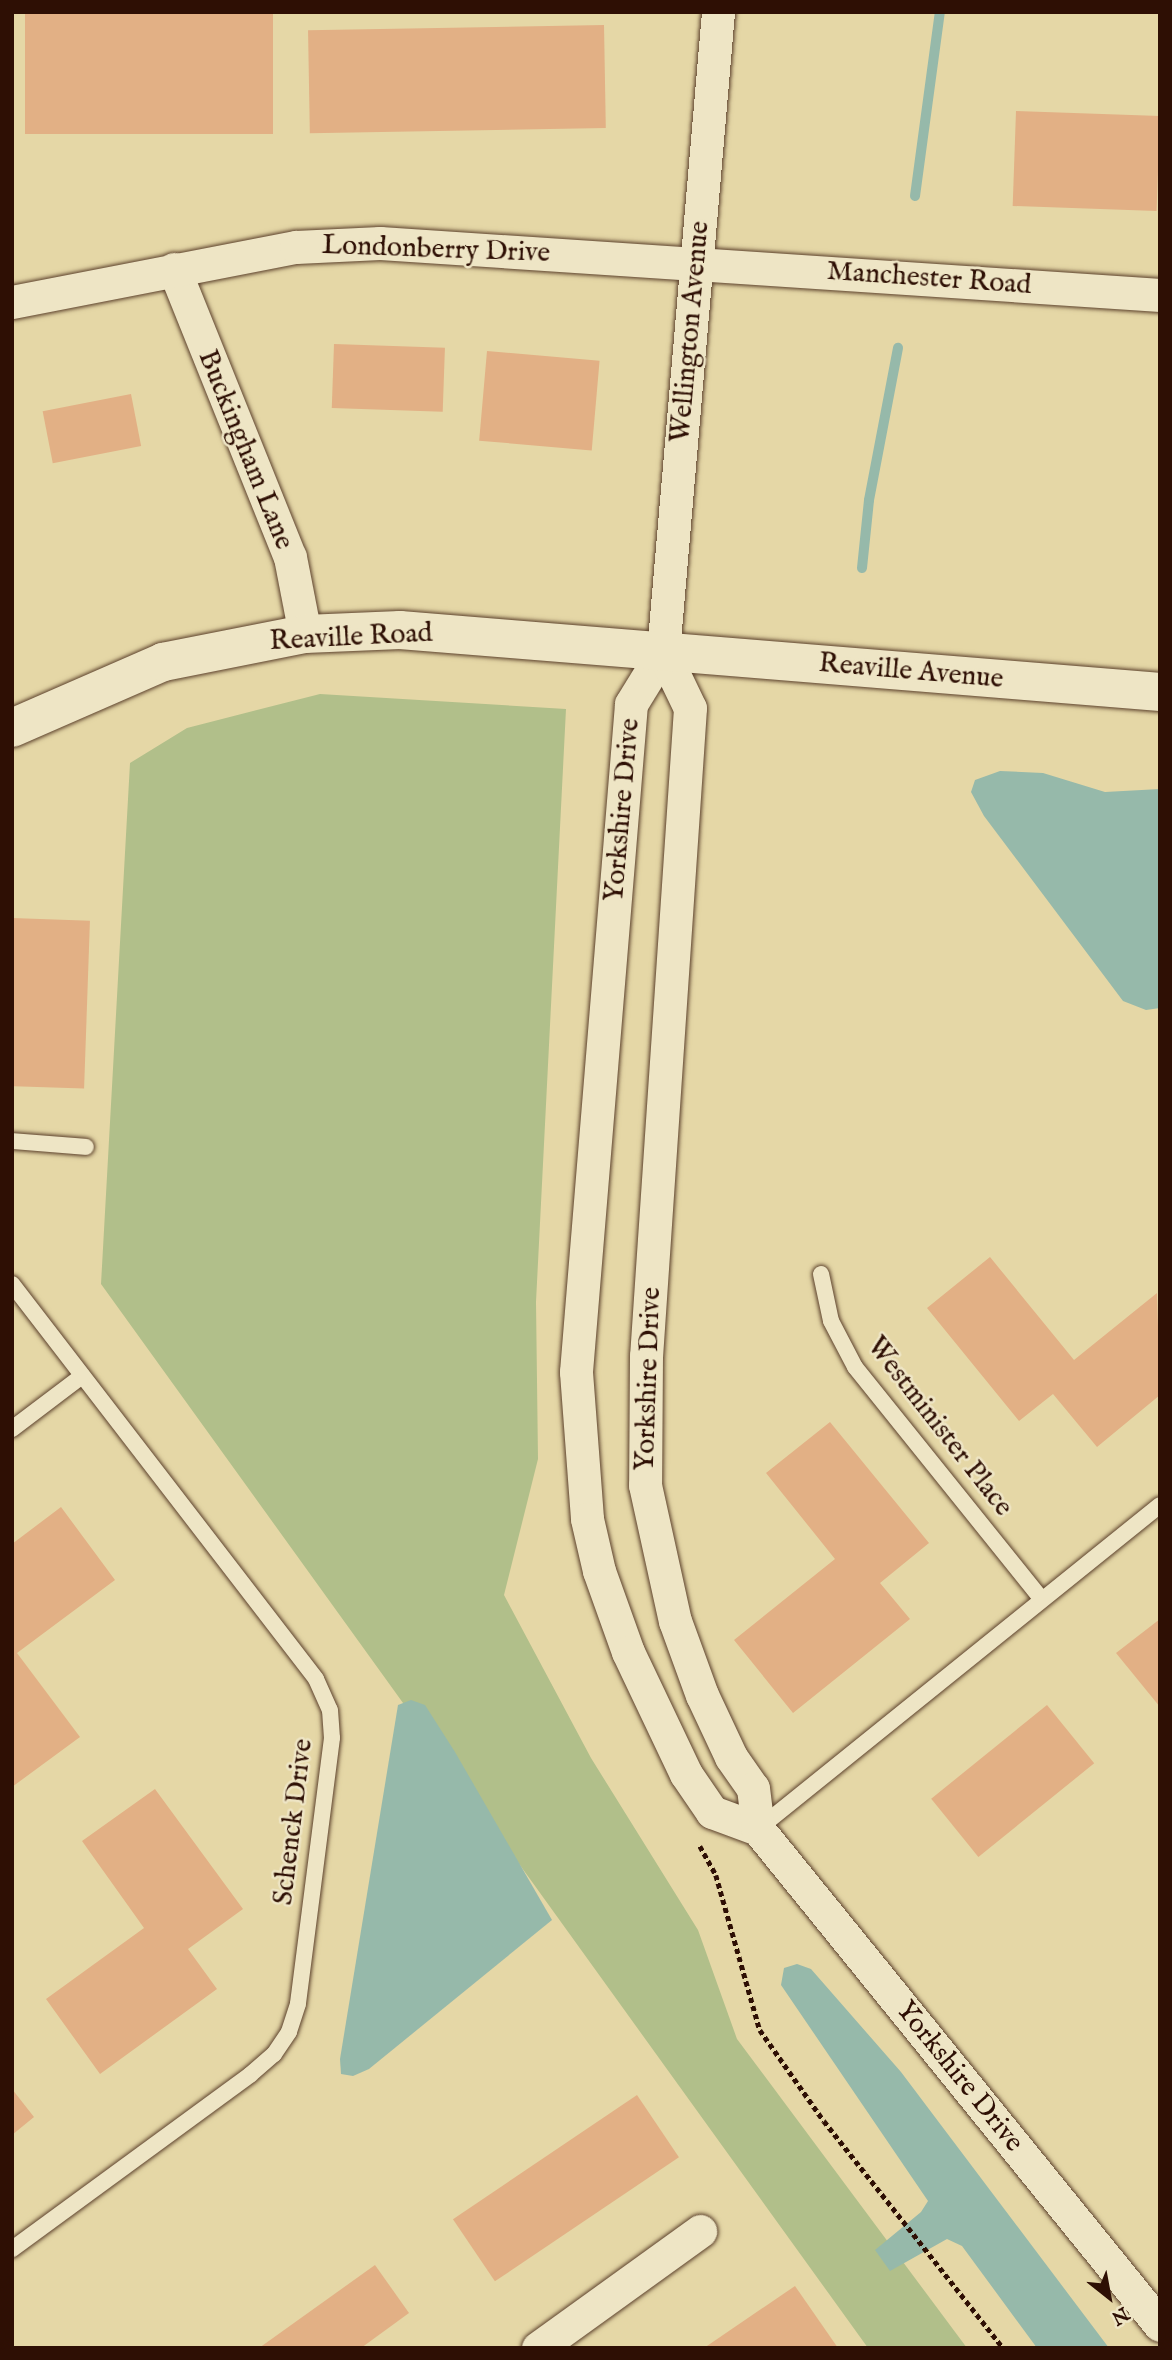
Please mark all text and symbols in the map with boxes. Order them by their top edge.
street label: Wellington Avenue [665,220,717,444]
street label: Londonberry Drive [321,229,551,271]
street label: Manchester Road [826,255,1032,303]
street label: Buckingham Lane [190,345,300,555]
street label: Reaville Road [269,617,433,659]
street label: Reaville Avenue [817,647,1005,697]
street label: Yorkshire Drive [598,717,648,903]
street label: Yorkshire Drive [629,1286,669,1472]
street label: Westminister Place [858,1331,1020,1523]
street label: Schenck Drive [267,1737,321,1907]
street label: Yorkshire Drive [888,1995,1030,2159]
north arrow [1074,2262,1144,2332]
text: N [1107,2300,1133,2330]

